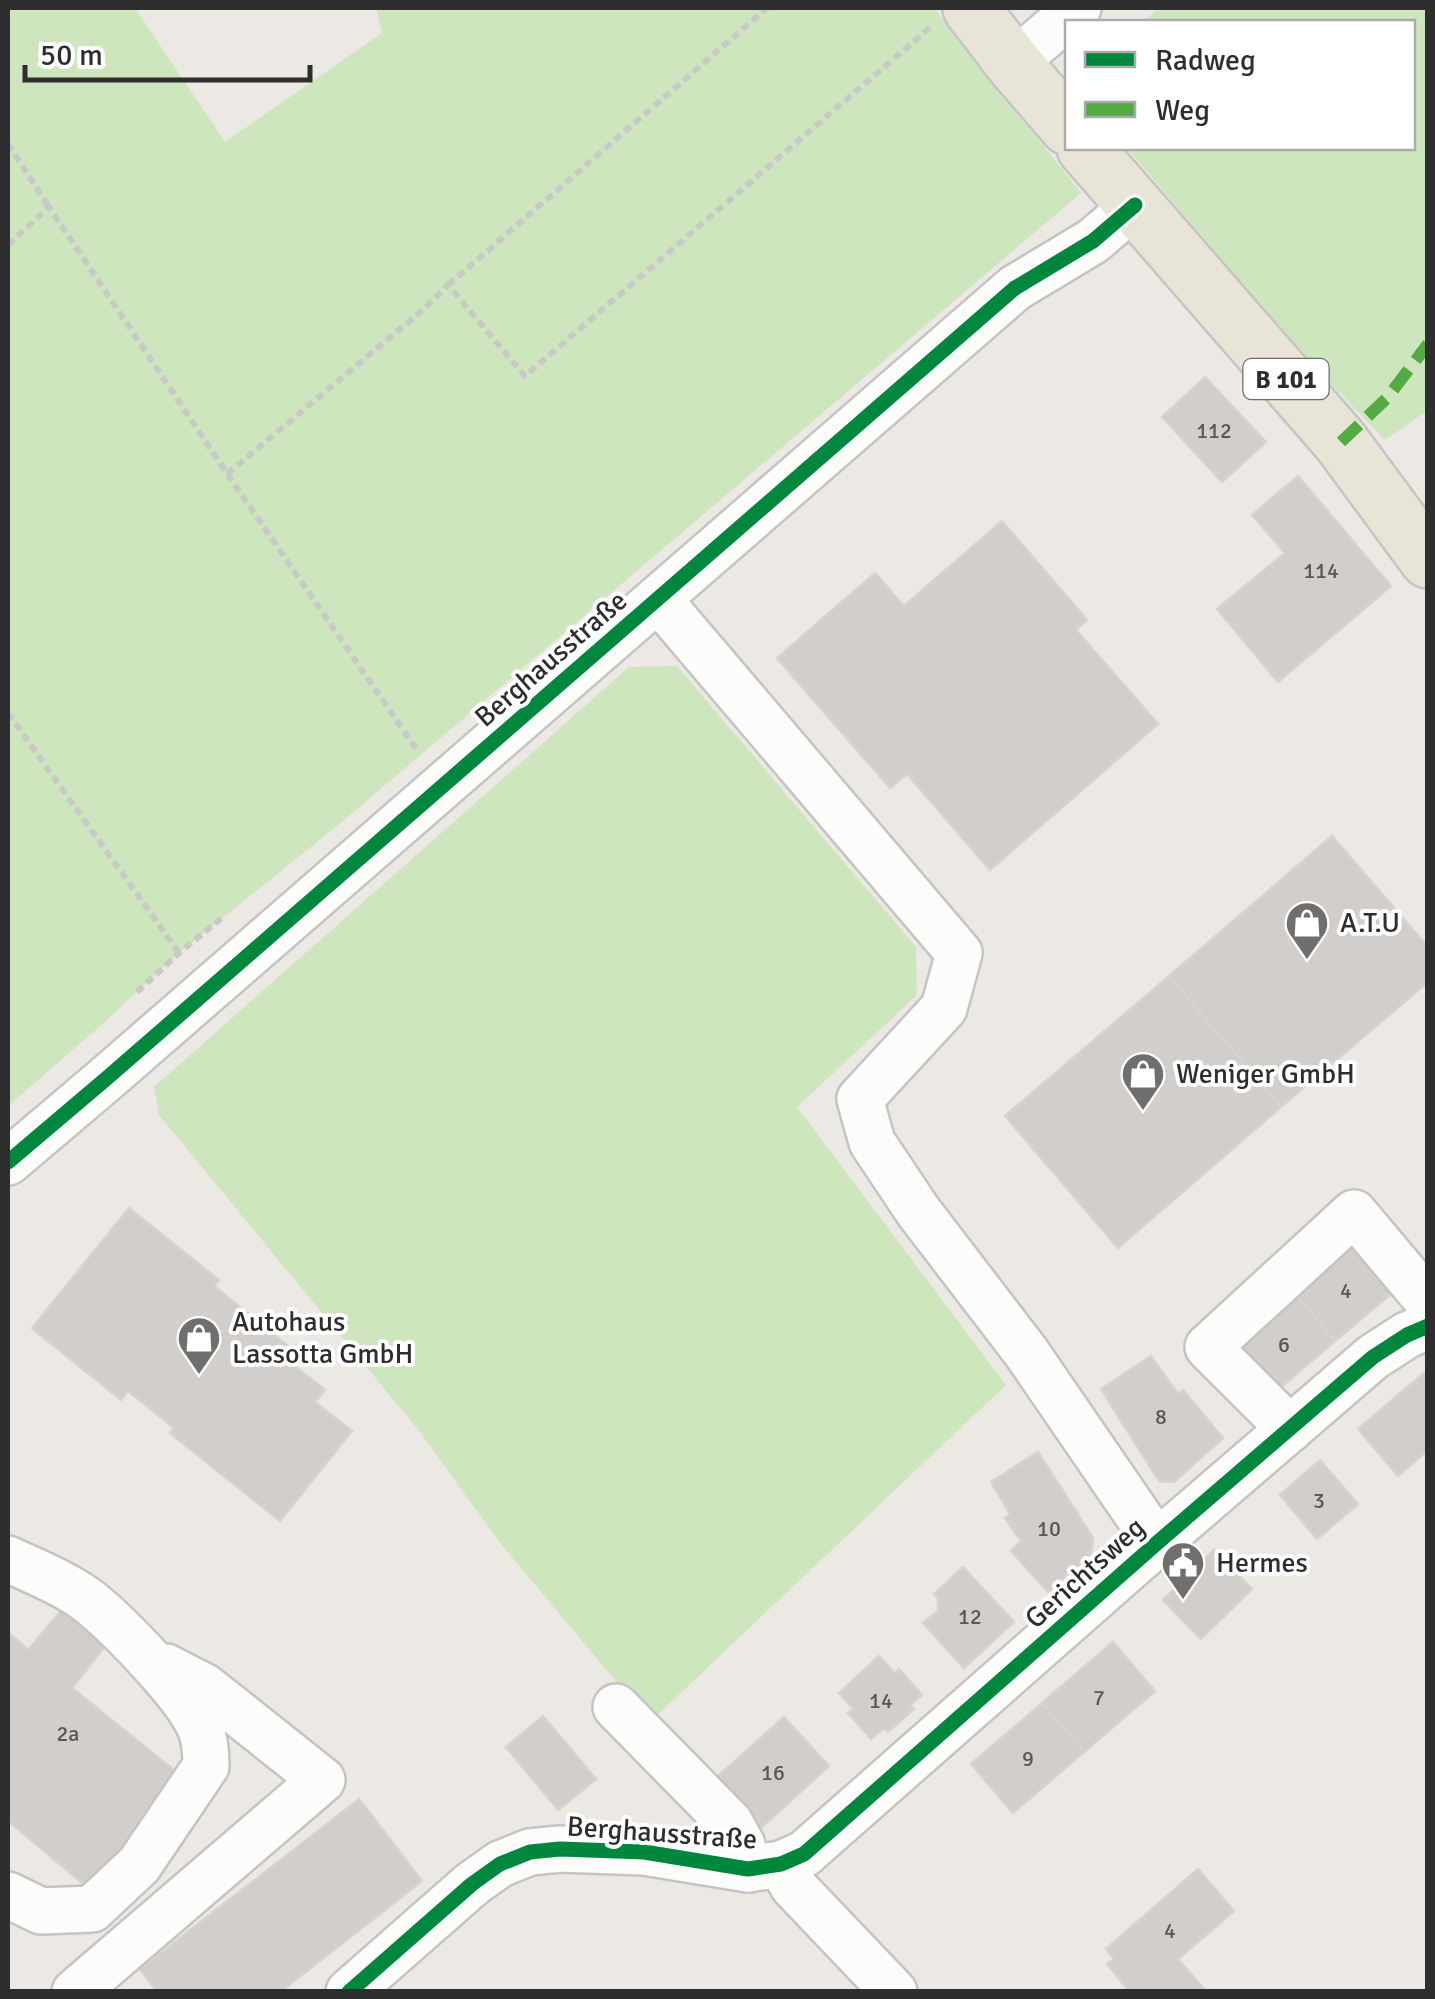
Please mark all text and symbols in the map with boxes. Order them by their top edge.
scale bar [25,20,310,82]
legend [1065,20,1415,150]
text: 50 m [40,37,103,74]
text: Radweg [1155,42,1256,79]
text: Weg [1155,92,1210,129]
road number: B 101 [1244,359,1328,399]
house number: 112 [1196,417,1232,444]
house number: 114 [1303,557,1339,584]
street label: Berghausstraße [468,584,634,734]
shop icon: A.T.U [1284,900,1330,961]
place label: A.T.U [1340,906,1400,940]
shop icon: Weniger GmbH [1120,1051,1166,1112]
place label: Weniger GmbH [1176,1057,1355,1091]
house number: 4 [1340,1277,1352,1304]
place label: Autohaus Lassotta GmbH [232,1305,413,1371]
shop icon: Autohaus Lassotta GmbH [176,1315,222,1376]
house number: 6 [1278,1331,1290,1358]
house number: 8 [1155,1403,1167,1430]
house number: 3 [1313,1487,1325,1514]
street label: Gerichtsweg [1018,1510,1152,1636]
house number: 10 [1037,1515,1061,1542]
public building icon: Hermes [1160,1540,1206,1601]
place label: Hermes [1216,1546,1308,1580]
house number: 12 [958,1603,982,1630]
house number: 7 [1093,1684,1105,1711]
house number: 14 [869,1687,893,1714]
house number: 2a [56,1720,80,1747]
house number: 9 [1022,1745,1034,1772]
house number: 16 [761,1759,785,1786]
street label: Berghausstraße [566,1809,758,1857]
house number: 4 [1164,1917,1176,1944]

